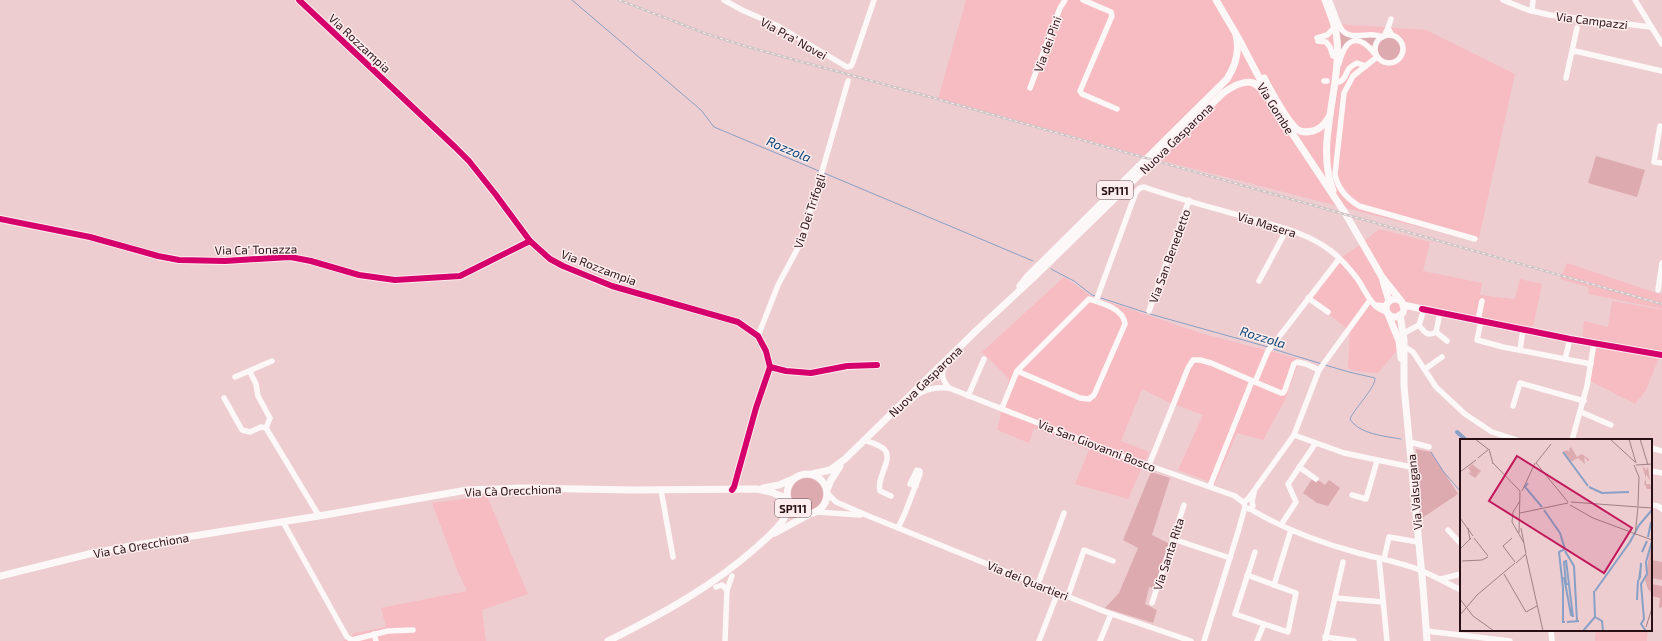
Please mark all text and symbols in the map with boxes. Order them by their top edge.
street label: Via Campazzi [1555,9,1629,31]
street label: Via Rozzampia [326,11,394,75]
street label: Via Pra' Novei [758,14,830,62]
street label: Via dei Pini [1030,14,1064,74]
street label: Via Gombe [1255,80,1297,136]
street label: Nuova Gasparona [1136,99,1216,177]
water label: Rozzola [764,132,814,166]
street label: Via Dei Trifogli [790,172,828,250]
road number: SP111 [1097,181,1133,199]
street label: Via San Benedetto [1145,207,1193,305]
street label: Via Masera [1236,208,1298,240]
street label: Via Ca' Tonazza [215,241,297,257]
street label: Via Rozzampia [559,246,639,288]
water label: Rozzola [1238,322,1288,352]
street label: Nuova Gasparona [885,342,965,420]
street label: Via San Giovanni Bosco [1036,416,1158,474]
inset map [1460,439,1652,631]
street label: Via Valsugana [1404,453,1424,531]
street label: Via Cà Orecchiona [464,481,562,499]
road number: SP111 [775,499,811,517]
street label: Via Santa Rita [1150,516,1186,592]
street label: Via Cà Orecchiona [92,530,190,560]
street label: Via dei Quartieri [985,557,1071,604]

